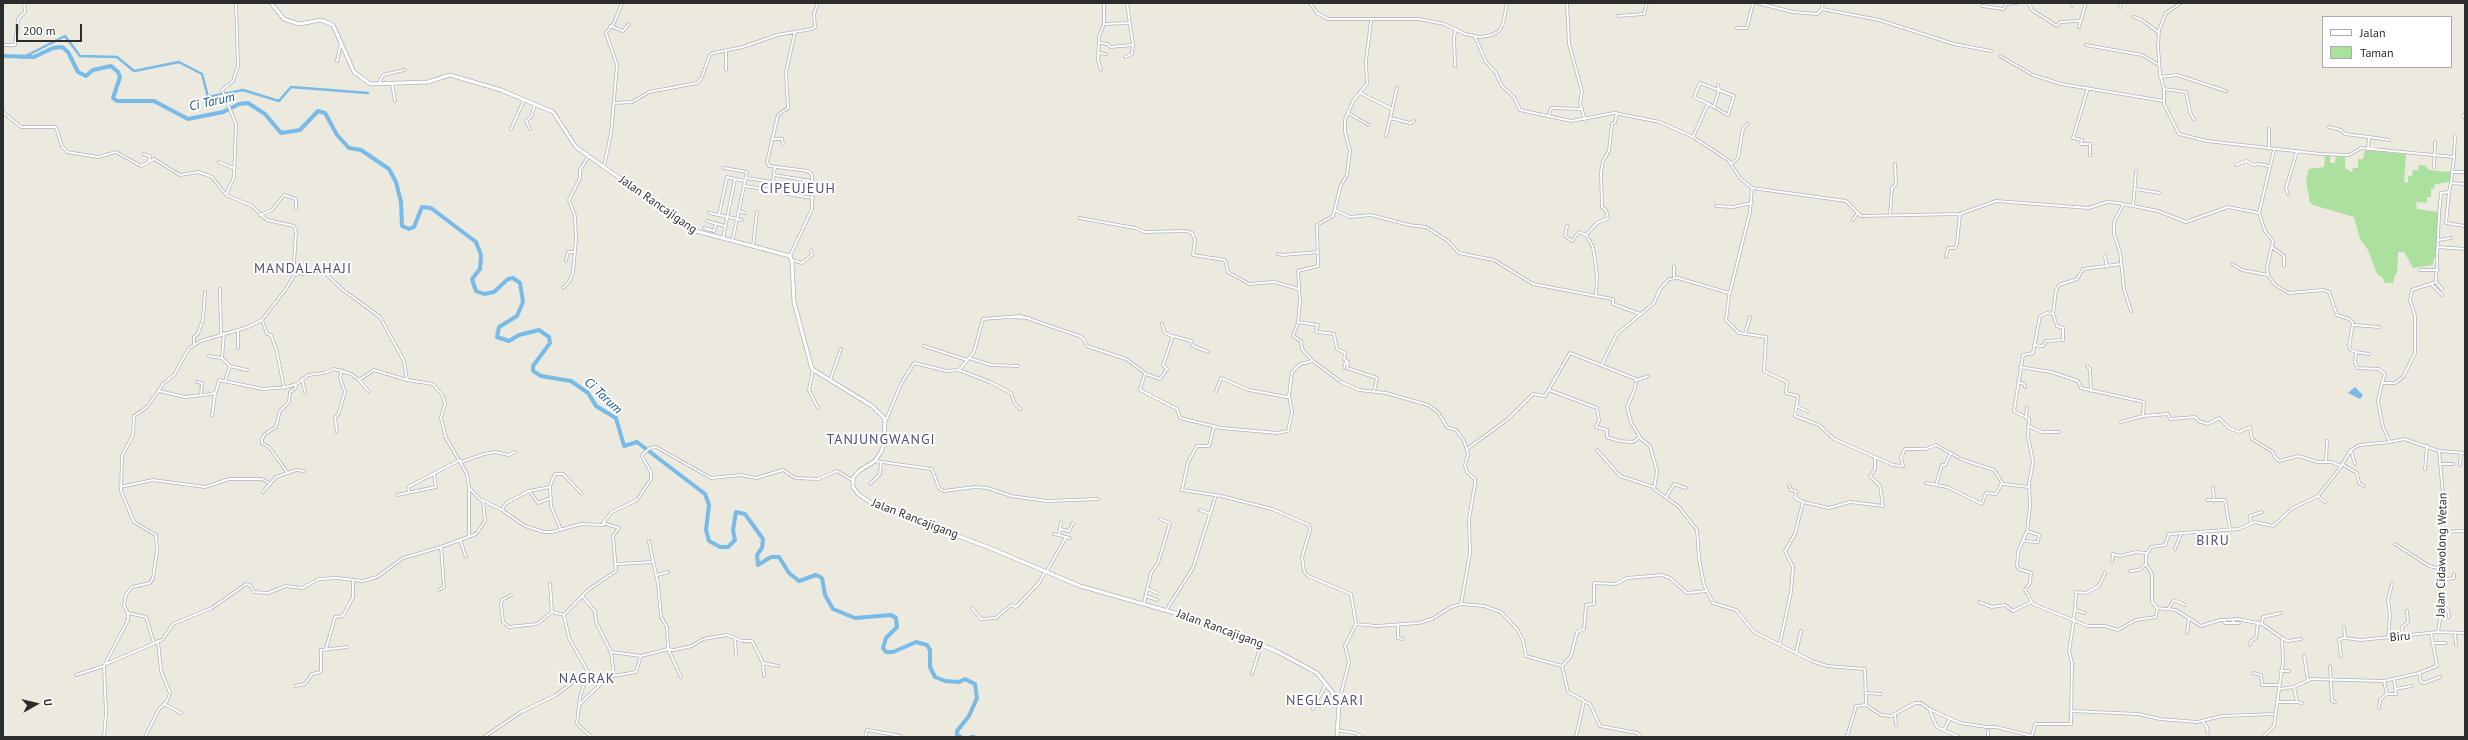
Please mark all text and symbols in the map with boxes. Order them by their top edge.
scale bar [18,16,84,42]
legend [2322,16,2452,68]
text: 200 m [23,23,56,38]
text: Jalan [2360,25,2385,40]
text: Taman [2360,45,2394,60]
water label: Ci Tarum [188,89,236,115]
street label: Jalan Rancajigang [616,173,700,237]
district label: CIPEUJEUH [760,181,836,197]
district label: MANDALAHAJI [254,261,352,277]
water label: Ci Tarum [581,375,625,417]
district label: TANJUNGWANGI [826,432,936,448]
street label: Jalan Cidawolong Wetan [2434,493,2450,617]
street label: Jalan Rancajigang [870,496,960,542]
district label: BIRU [2196,533,2230,549]
street label: Jalan Rancajigang [1175,607,1265,651]
street label: Biru [2389,629,2411,645]
district label: NAGRAK [559,671,615,687]
north arrow [16,684,56,724]
district label: NEGLASARI [1286,693,1364,709]
text: U [40,698,55,707]

